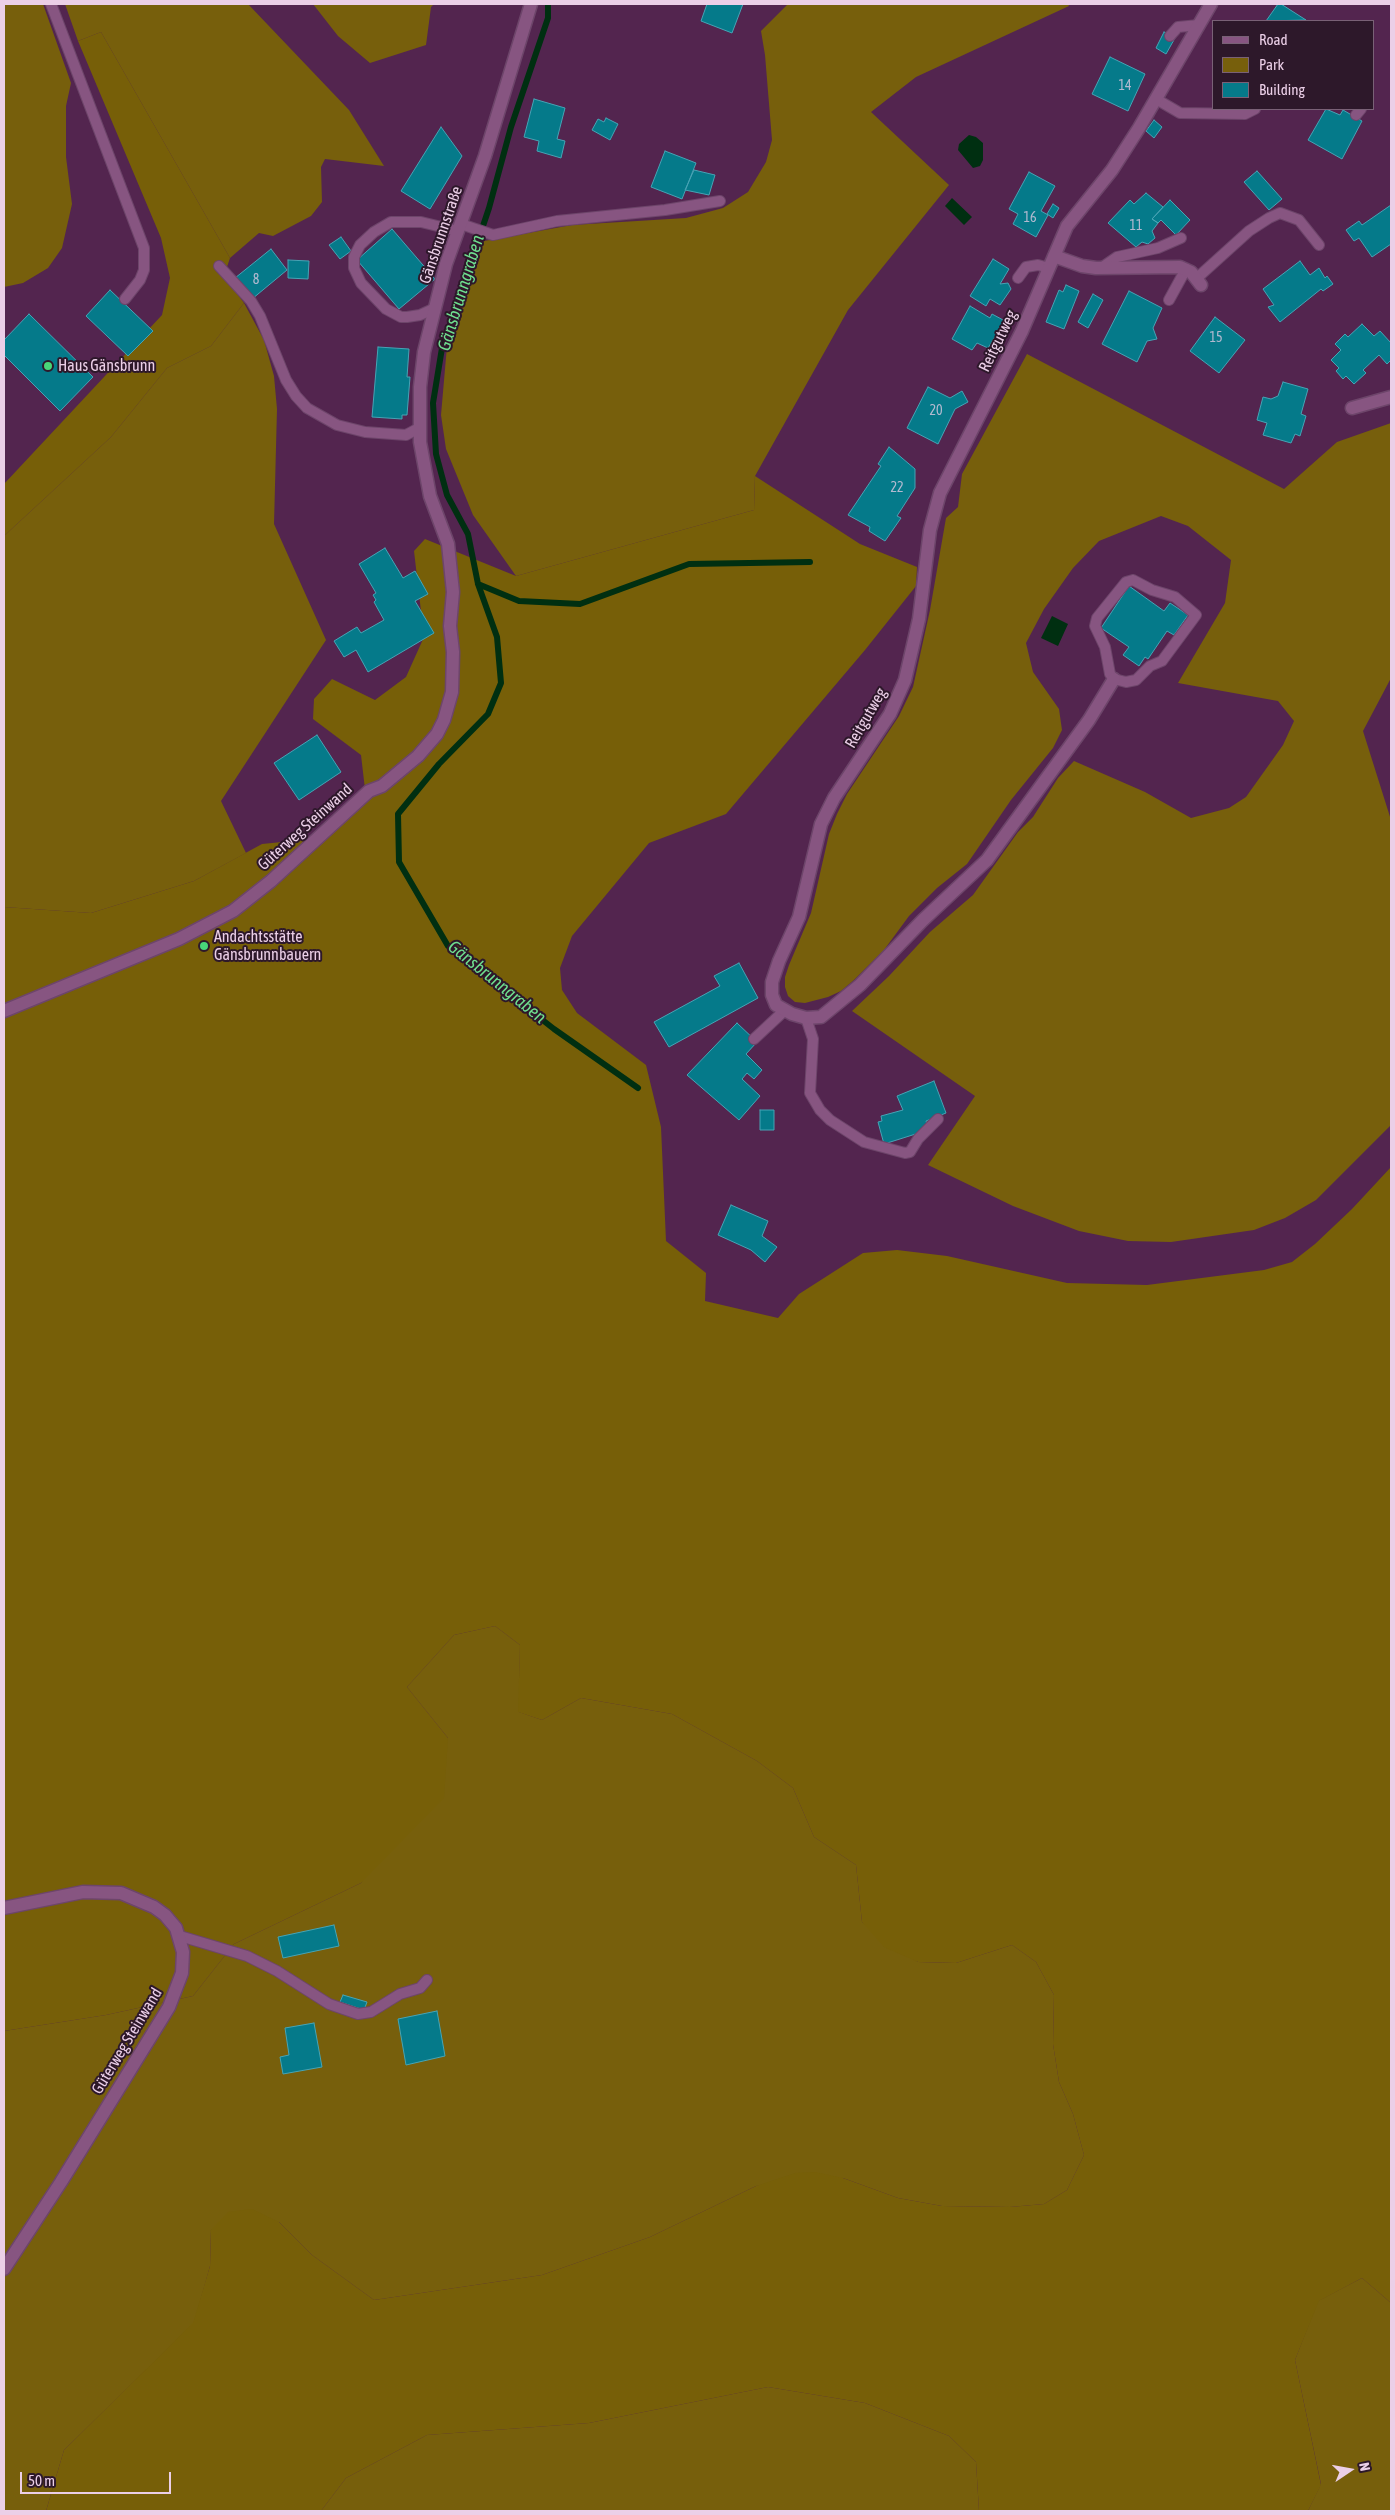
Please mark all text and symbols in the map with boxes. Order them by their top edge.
legend [1212,20,1375,110]
text: Road [1259,31,1288,48]
text: Park [1259,56,1284,73]
house number: 14 [1118,78,1132,94]
text: Building [1259,81,1305,98]
street label: Gänsbrunnstraße [415,184,467,286]
house number: 16 [1023,210,1037,226]
house number: 11 [1129,218,1143,234]
water label: Gänsbrunngraben [433,232,489,354]
house number: 8 [253,272,259,288]
street label: Reitgutweg [975,307,1021,375]
house number: 15 [1209,330,1223,346]
place label: Haus Gänsbrunn [58,356,155,376]
marker: Haus Gänsbrunn [42,360,54,372]
house number: 20 [929,403,943,419]
house number: 22 [890,480,904,496]
street label: Reitgutweg [841,684,891,752]
street label: Güterweg Steinwand [254,780,356,874]
place label: Andachtsstätte Gänsbrunnbauern [214,927,321,965]
water label: Gänsbrunngraben [444,936,550,1028]
marker: Andachtsstätte Gänsbrunnbauern [198,940,210,952]
street label: Güterweg Steinwand [88,1984,166,2098]
north arrow [1325,2445,1375,2495]
text: N [1356,2461,1373,2473]
scale bar [22,2462,174,2494]
text: 50 m [28,2472,55,2489]

